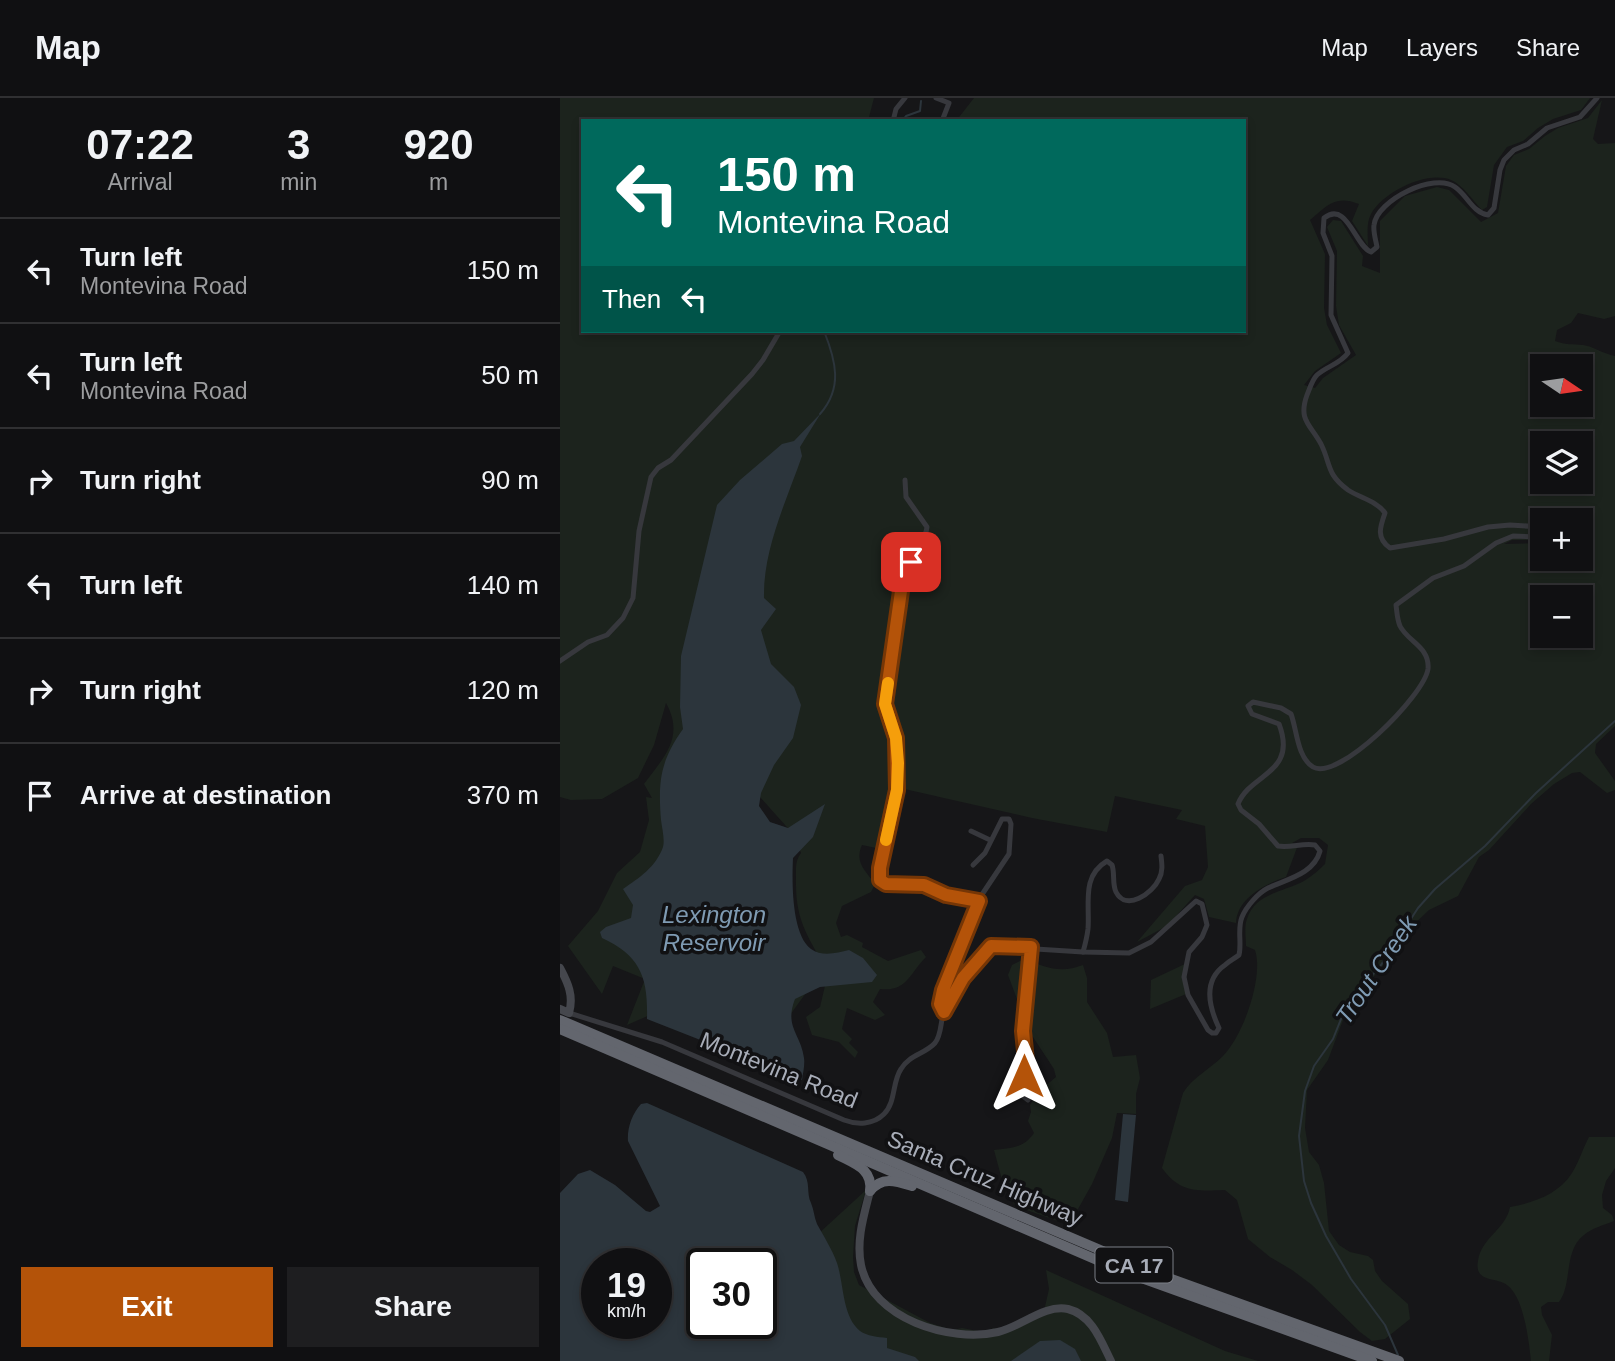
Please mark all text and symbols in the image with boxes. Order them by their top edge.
text: Map [35,29,101,66]
text: Map [1321,34,1368,61]
text: Layers [1406,34,1478,61]
text: Share [1516,34,1580,61]
text: 07:22 [86,121,194,168]
text: 3 [287,121,310,168]
text: 920 [404,121,474,168]
icon: left [602,147,693,238]
text: 150 m [717,147,856,201]
text: Arrival [107,169,173,195]
text: min [280,169,317,195]
text: m [429,169,448,195]
text: Montevina Road [717,204,950,240]
text: Turn left [80,242,182,272]
icon: left [21,252,59,290]
text: 150 m [467,255,539,285]
text: Montevina Road [80,273,248,299]
icon: left [675,280,713,318]
text: Then [602,284,661,314]
text: Turn left [80,347,182,377]
north arrow [1530,354,1592,416]
map controls [1530,354,1593,648]
icon: left [21,357,59,395]
text: 50 m [481,360,539,390]
text: Montevina Road [80,378,248,404]
button: layers [1530,431,1593,494]
icon: right [21,462,59,500]
text: Turn right [80,465,201,495]
text: 90 m [481,465,539,495]
button: + [1530,508,1593,571]
pin [881,532,941,592]
icon: arrive [892,543,930,581]
icon: left [21,567,59,605]
text: Turn left [80,570,182,600]
text: 140 m [467,570,539,600]
button: − [1530,585,1593,648]
icon: right [21,672,59,710]
text: Turn right [80,675,201,705]
text: 120 m [467,675,539,705]
icon: arrive [21,777,59,815]
text: Arrive at destination [80,780,331,810]
text: 370 m [467,780,539,810]
water label: Lexington Reservoir [662,901,766,956]
water label: Trout Creek [1330,909,1423,1029]
street label: Montevina Road [696,1027,862,1113]
position arrow [987,1039,1061,1113]
street label: Santa Cruz Highway [883,1125,1087,1231]
speed limit sign: 30 [686,1248,777,1339]
road number: CA 17 [1096,1248,1172,1282]
text: 19 [607,1265,646,1304]
button: Exit [21,1267,273,1347]
button: Share [287,1267,539,1347]
text: km/h [607,1301,646,1321]

